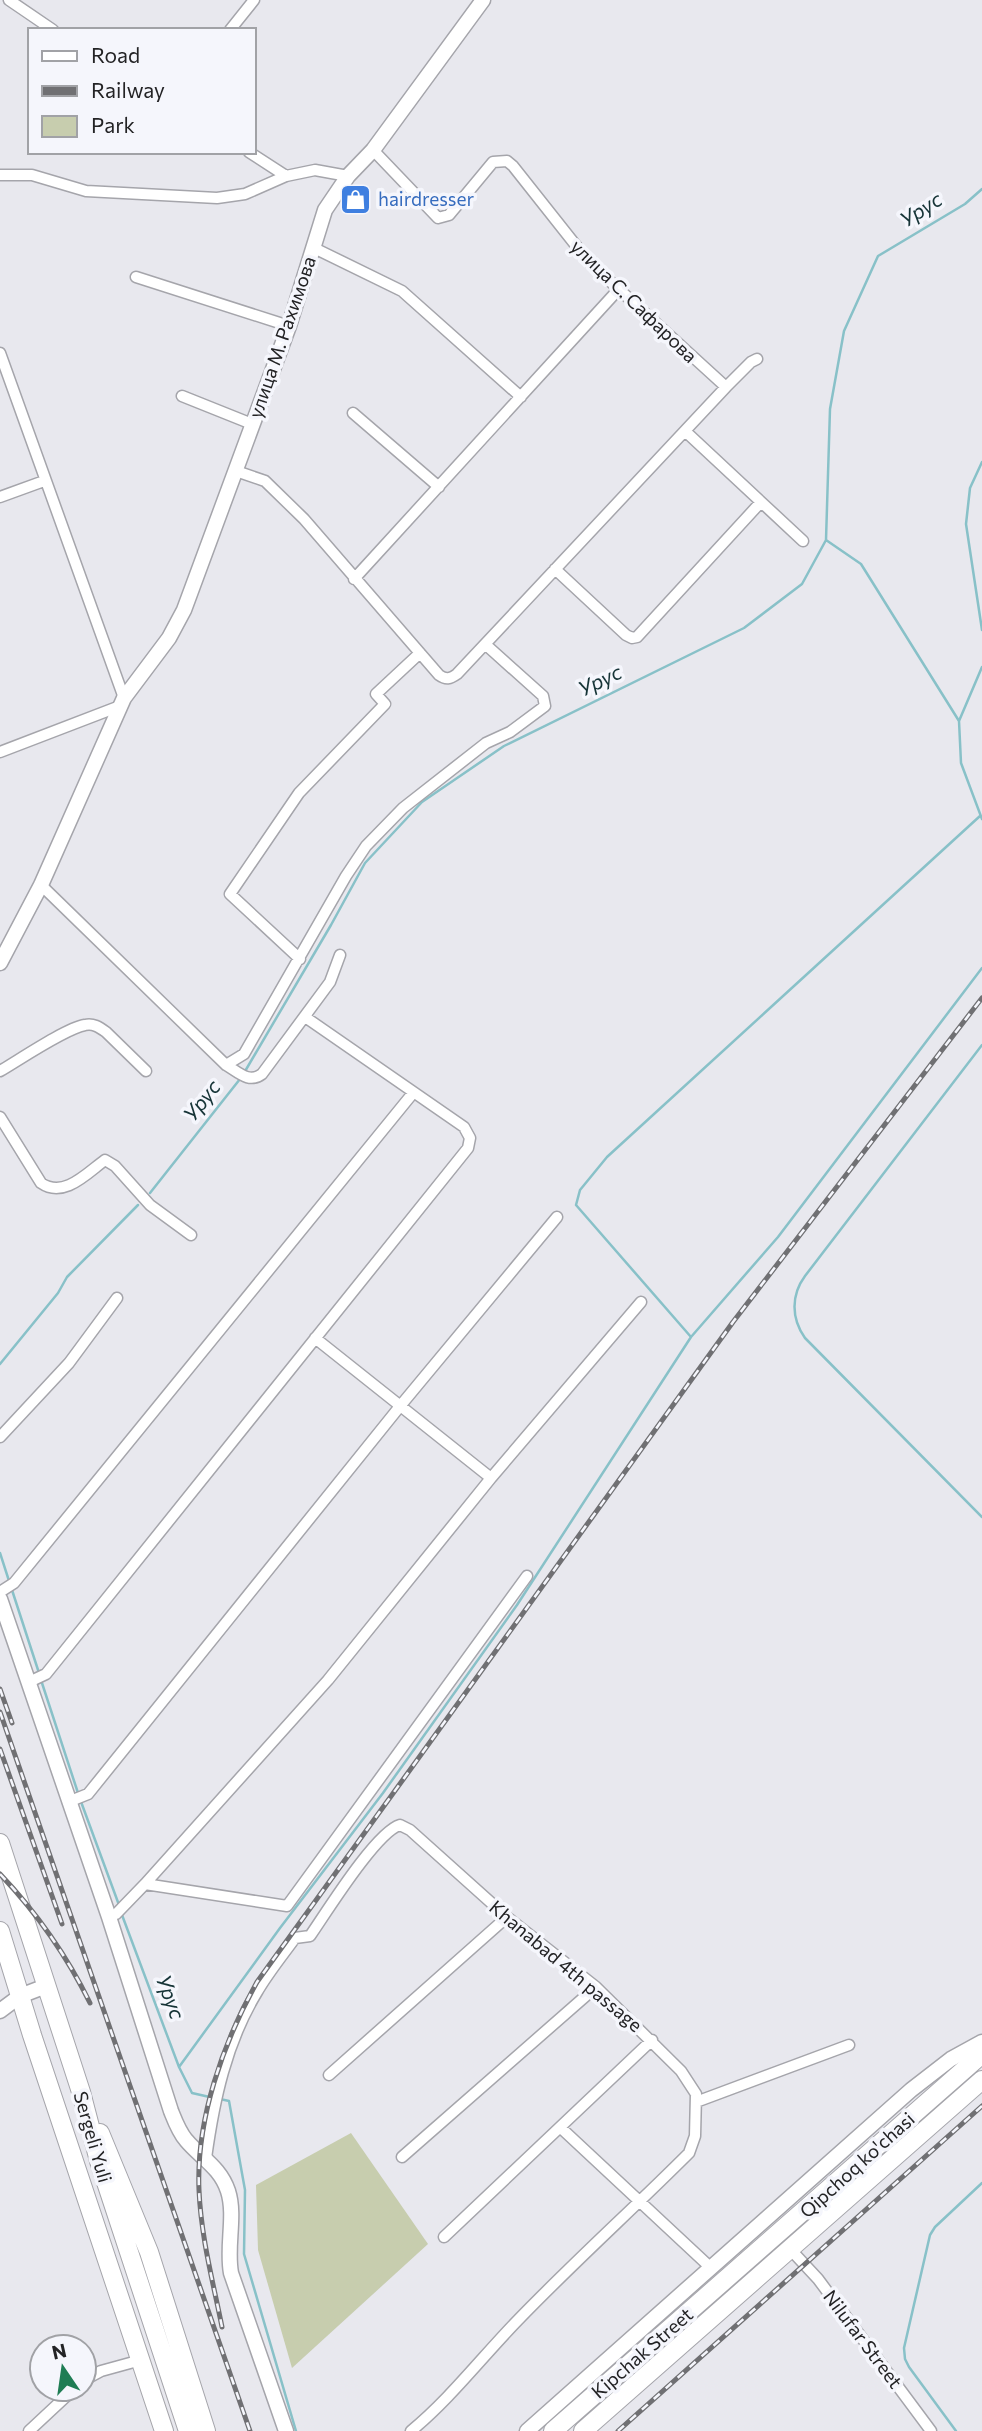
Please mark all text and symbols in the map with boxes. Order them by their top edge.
legend [28,28,256,154]
text: Road [91,42,140,67]
text: Railway [91,77,165,102]
text: Park [91,112,135,137]
shop icon: hairdresser [338,182,372,216]
water label: Урус [894,185,947,232]
place label: hairdresser [378,187,475,210]
street label: улица С. Сафарова [566,234,702,367]
street label: улица М. Рахимова [243,253,320,421]
water label: Урус [573,658,626,701]
water label: Урус [177,1074,225,1126]
street label: Khanabad 4th passage [485,1895,647,2036]
water label: Урус [152,1971,191,2023]
street label: Sergeli Yuli [70,2089,117,2185]
street label: Qipchoq ko'chasi [794,2107,919,2222]
street label: Nilufar Street [819,2285,908,2392]
street label: Kipchak Street [586,2302,697,2403]
north arrow [28,2333,98,2403]
text: N [50,2338,69,2364]

